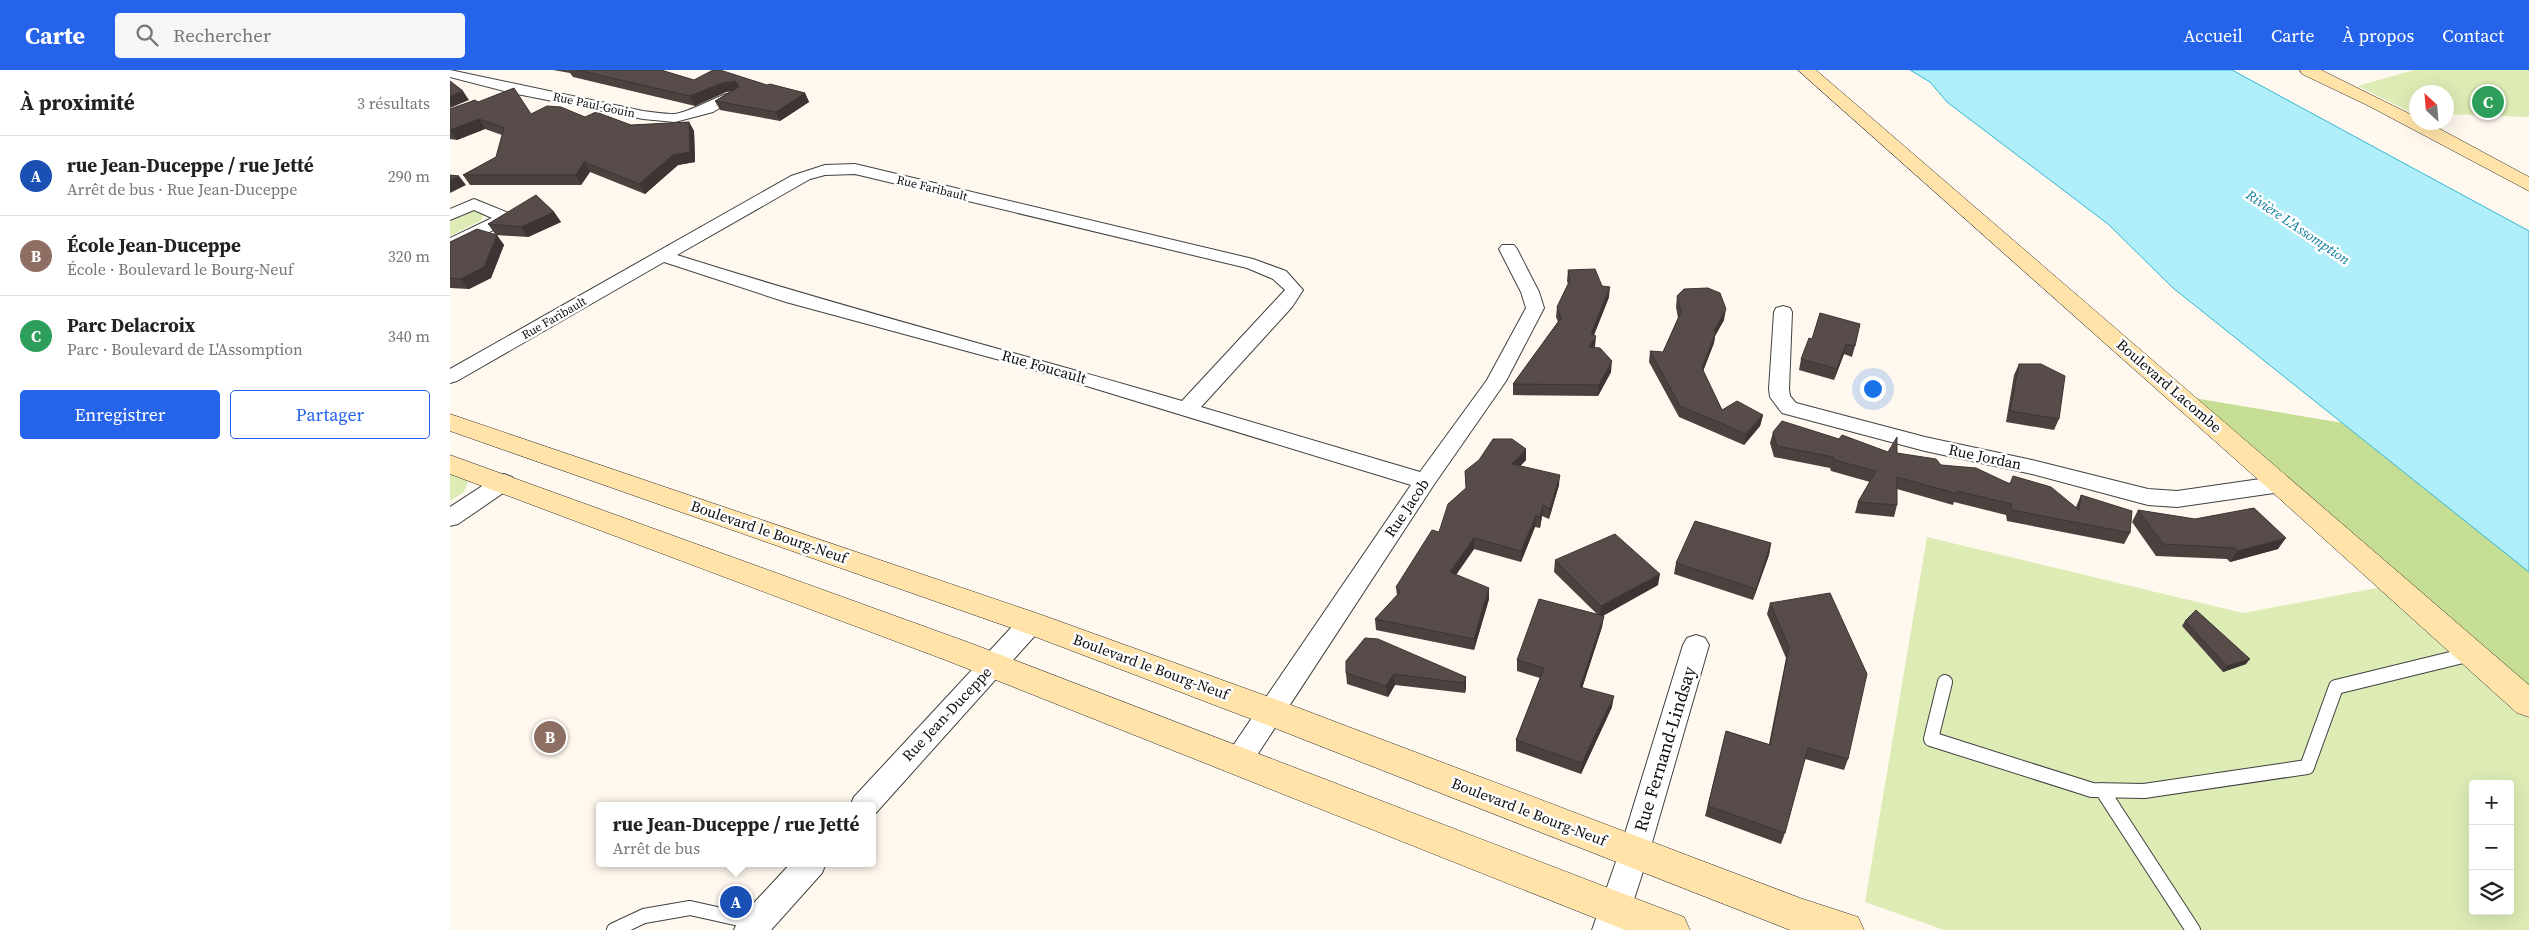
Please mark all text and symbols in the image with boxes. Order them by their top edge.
search box [115,13,465,58]
text: Carte [25,19,85,52]
icon: search [133,21,161,49]
text: Rechercher [173,22,271,48]
text: Accueil [2184,23,2243,48]
text: Carte [2271,23,2314,48]
text: À propos [2342,23,2414,48]
text: Contact [2442,23,2504,48]
pin: C [2472,83,2504,121]
north arrow [2409,85,2454,130]
text: À proximité [20,88,135,117]
street label: Rue Paul-Gouin [551,88,637,122]
text: 3 résultats [357,92,430,114]
text: rue Jean-Duceppe / rue Jetté [67,152,314,178]
text: A [31,165,41,187]
text: 290 m [388,165,430,187]
street label: Rue Faribault [895,172,969,205]
text: Arrêt de bus · Rue Jean-Duceppe [67,178,297,200]
water label: Rivière L'Assomption [2241,184,2354,269]
text: École Jean-Duceppe [67,232,241,258]
text: B [31,245,41,267]
text: 320 m [388,245,430,267]
text: École · Boulevard le Bourg-Neuf [67,258,293,280]
street label: Rue Faribault [519,293,589,343]
text: Parc Delacroix [67,312,195,338]
text: C [31,325,41,347]
text: 340 m [388,325,430,347]
street label: Boulevard Lacombe [2112,334,2227,437]
text: Parc · Boulevard de L'Assomption [67,338,303,360]
street label: Rue Foucault [999,344,1089,389]
your location [1860,376,1886,402]
button: Enregistrer [20,390,220,439]
button: Partager [230,390,430,439]
street label: Rue Jordan [1947,439,2024,474]
street label: Rue Jacob [1379,474,1434,541]
street label: Boulevard le Bourg-Neuf [688,495,852,569]
street label: Boulevard le Bourg-Neuf [1070,629,1234,705]
street label: Rue Jean-Duceppe [897,661,996,766]
street label: Rue Fernand-Lindsay [1627,662,1702,835]
pin: B [534,718,566,756]
street label: Boulevard le Bourg-Neuf [1449,772,1611,851]
map controls [2469,780,2514,915]
button: + [2469,780,2514,825]
popup [596,802,876,867]
text: rue Jean-Duceppe / rue Jetté [613,811,859,837]
button: − [2469,825,2514,870]
text: Arrêt de bus [613,837,700,859]
button: layers [2469,870,2514,915]
pin: A [720,883,752,921]

